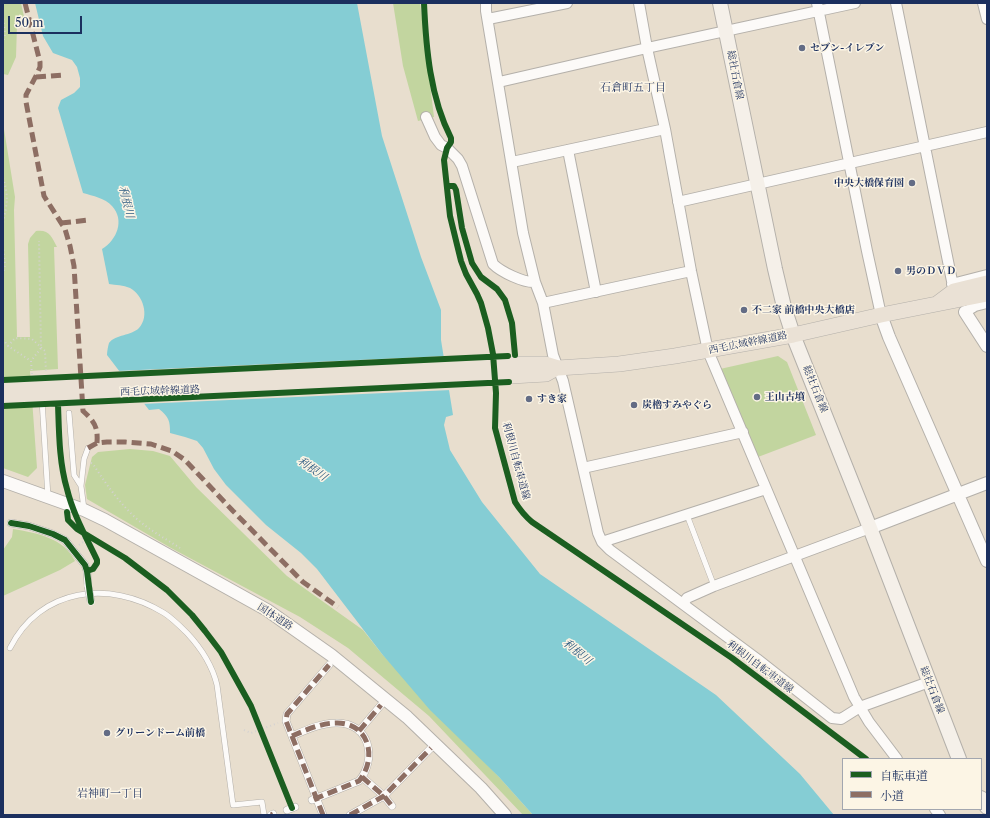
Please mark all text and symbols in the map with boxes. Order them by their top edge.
scale bar [10,8,84,34]
text: 50 m [15,15,44,30]
place label: セブン-イレブン [810,42,884,54]
marker: セブン-イレブン [797,43,807,53]
street label: 総社石倉線 [724,49,746,101]
district label: 石倉町五丁目 [600,81,666,95]
place label: 中央大橋保育園 [834,177,904,189]
marker: 中央大橋保育園 [907,178,917,188]
water label: 利根川 [116,184,136,220]
place label: 男のＤＶＤ [906,265,956,277]
marker: 男のＤＶＤ [893,266,903,276]
place label: 不二家 前橋中央大橋店 [752,304,855,316]
marker: 不二家 前橋中央大橋店 [739,305,749,315]
street label: 西毛広域幹線道路 [708,329,788,357]
street label: 総社石倉線 [800,364,830,414]
street label: 西毛広域幹線道路 [120,384,200,398]
place label: 王山古墳 [765,391,805,403]
marker: 王山古墳 [752,392,762,402]
place label: すき家 [537,393,567,405]
marker: すき家 [524,394,534,404]
place label: 炭櫓すみやぐら [642,399,712,411]
marker: 炭櫓すみやぐら [629,400,639,410]
street label: 利根川自転車道線 [500,421,532,501]
water label: 利根川 [295,454,329,484]
street label: 国体道路 [255,601,295,633]
water label: 利根川 [560,636,594,668]
street label: 利根川自転車道線 [724,638,796,696]
street label: 総社石倉線 [917,665,947,715]
place label: グリーンドーム前橋 [115,727,205,739]
marker: グリーンドーム前橋 [102,728,112,738]
legend [842,758,982,810]
text: 自転車道 [880,768,928,783]
district label: 岩神町一丁目 [77,787,143,801]
text: 小道 [880,788,904,803]

